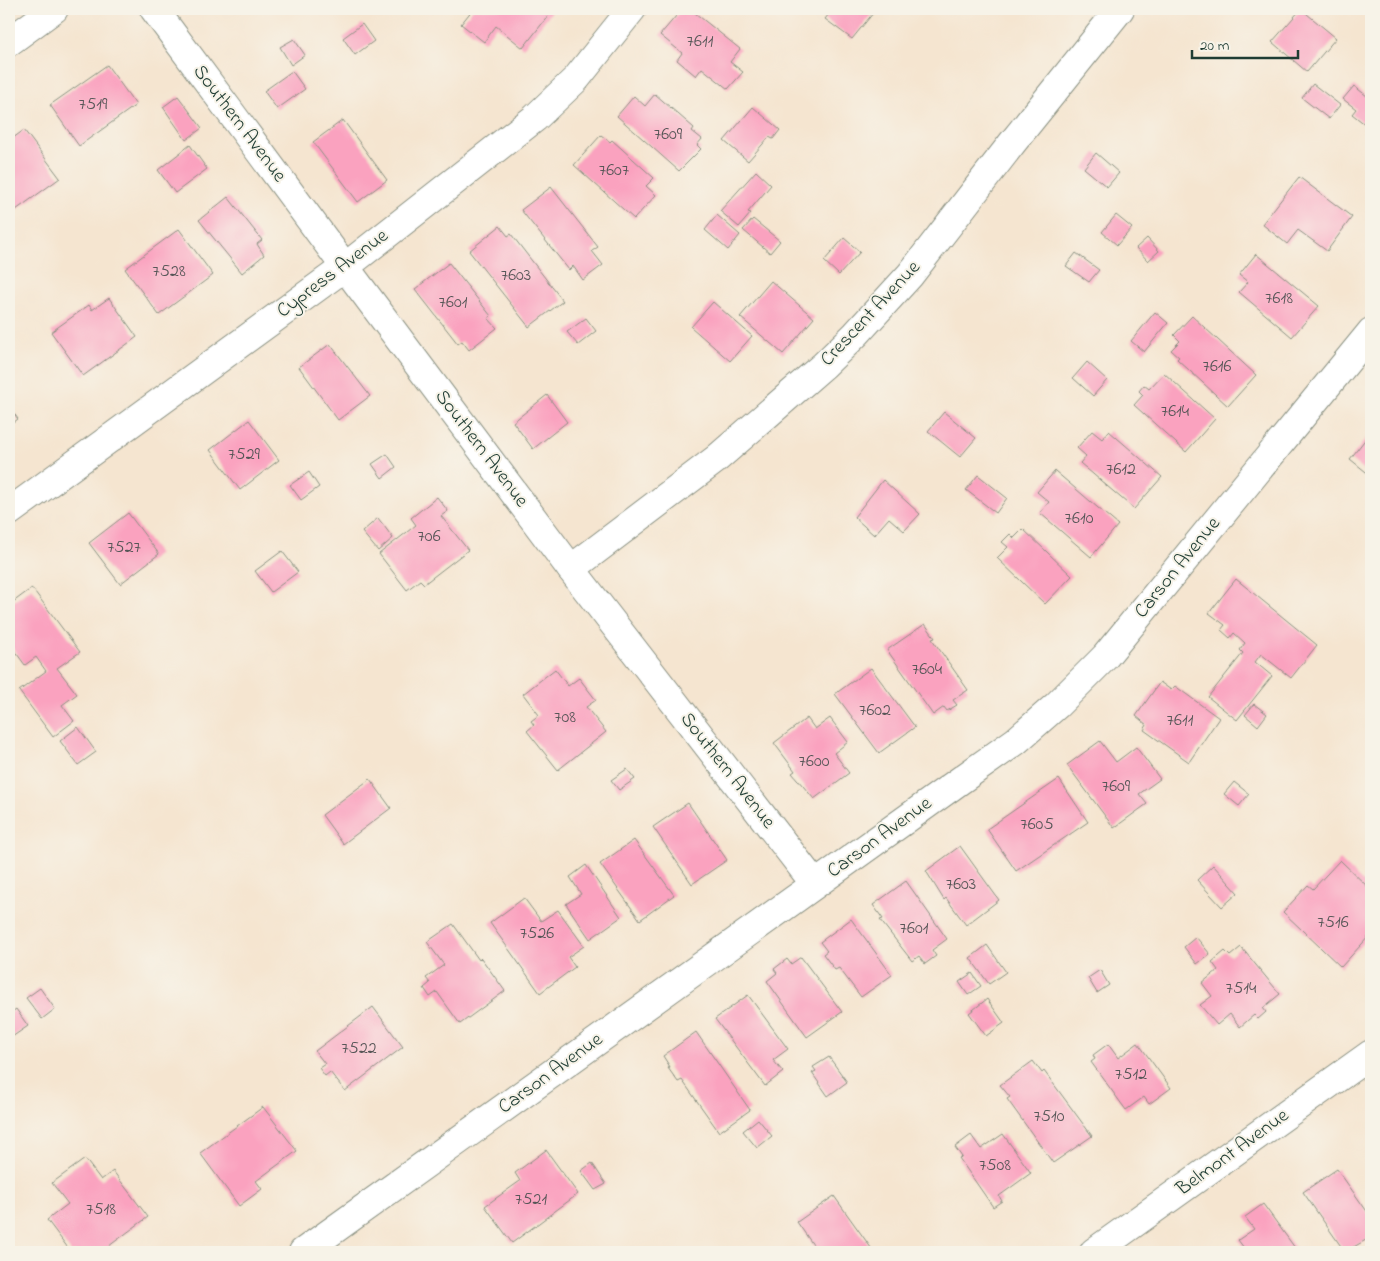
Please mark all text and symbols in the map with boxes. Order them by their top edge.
scale bar [1192,28,1299,60]
house number: 7611 [687,29,714,55]
text: 20 m [1200,35,1230,57]
street label: Southern Avenue [185,59,293,189]
house number: 7519 [79,92,108,118]
house number: 7609 [654,122,683,148]
house number: 7607 [599,158,630,184]
street label: Cypress Avenue [271,222,395,326]
street label: Crescent Avenue [814,255,928,373]
house number: 7528 [152,259,186,285]
house number: 7603 [501,263,531,289]
house number: 7618 [1265,286,1293,312]
house number: 7601 [439,290,468,316]
house number: 7616 [1203,354,1232,380]
street label: Southern Avenue [427,384,535,514]
house number: 7614 [1161,399,1190,425]
house number: 7529 [228,442,261,468]
house number: 7612 [1106,457,1136,483]
house number: 7610 [1065,506,1094,532]
street label: Carson Avenue [1128,511,1228,625]
house number: 706 [417,524,441,550]
house number: 7527 [107,535,142,561]
house number: 7604 [912,657,943,683]
house number: 7602 [859,698,891,724]
house number: 708 [554,705,576,731]
street label: Southern Avenue [672,707,782,835]
house number: 7611 [1167,708,1194,734]
house number: 7600 [799,749,830,775]
house number: 7609 [1102,774,1131,800]
street label: Carson Avenue [822,790,938,886]
house number: 7605 [1020,812,1054,838]
house number: 7603 [946,872,976,898]
house number: 7516 [1317,910,1349,936]
house number: 7601 [900,916,929,942]
house number: 7526 [520,921,554,947]
house number: 7514 [1226,976,1257,1002]
street label: Carson Avenue [493,1026,609,1122]
house number: 7522 [341,1036,377,1062]
house number: 7512 [1115,1062,1147,1088]
street label: Belmont Avenue [1170,1102,1295,1204]
house number: 7510 [1033,1104,1065,1130]
house number: 7508 [979,1153,1011,1179]
house number: 7521 [515,1187,547,1213]
house number: 7518 [86,1197,116,1223]

